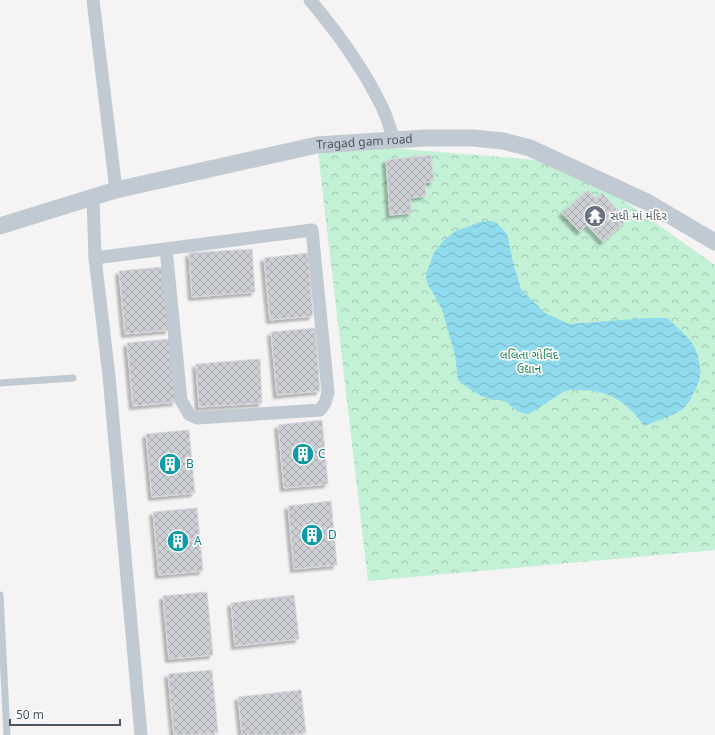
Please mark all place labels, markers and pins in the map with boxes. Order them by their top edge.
temple icon: સધી માં મંદિર [582,203,608,229]
place label: સધી માં મંદિર [610,207,667,224]
building icon: C [290,441,316,467]
place label: C [318,445,326,462]
building icon: B [157,451,183,477]
place label: B [186,455,194,472]
building icon: D [299,522,325,548]
place label: D [328,526,337,543]
building icon: A [165,528,191,554]
place label: A [194,532,202,549]

